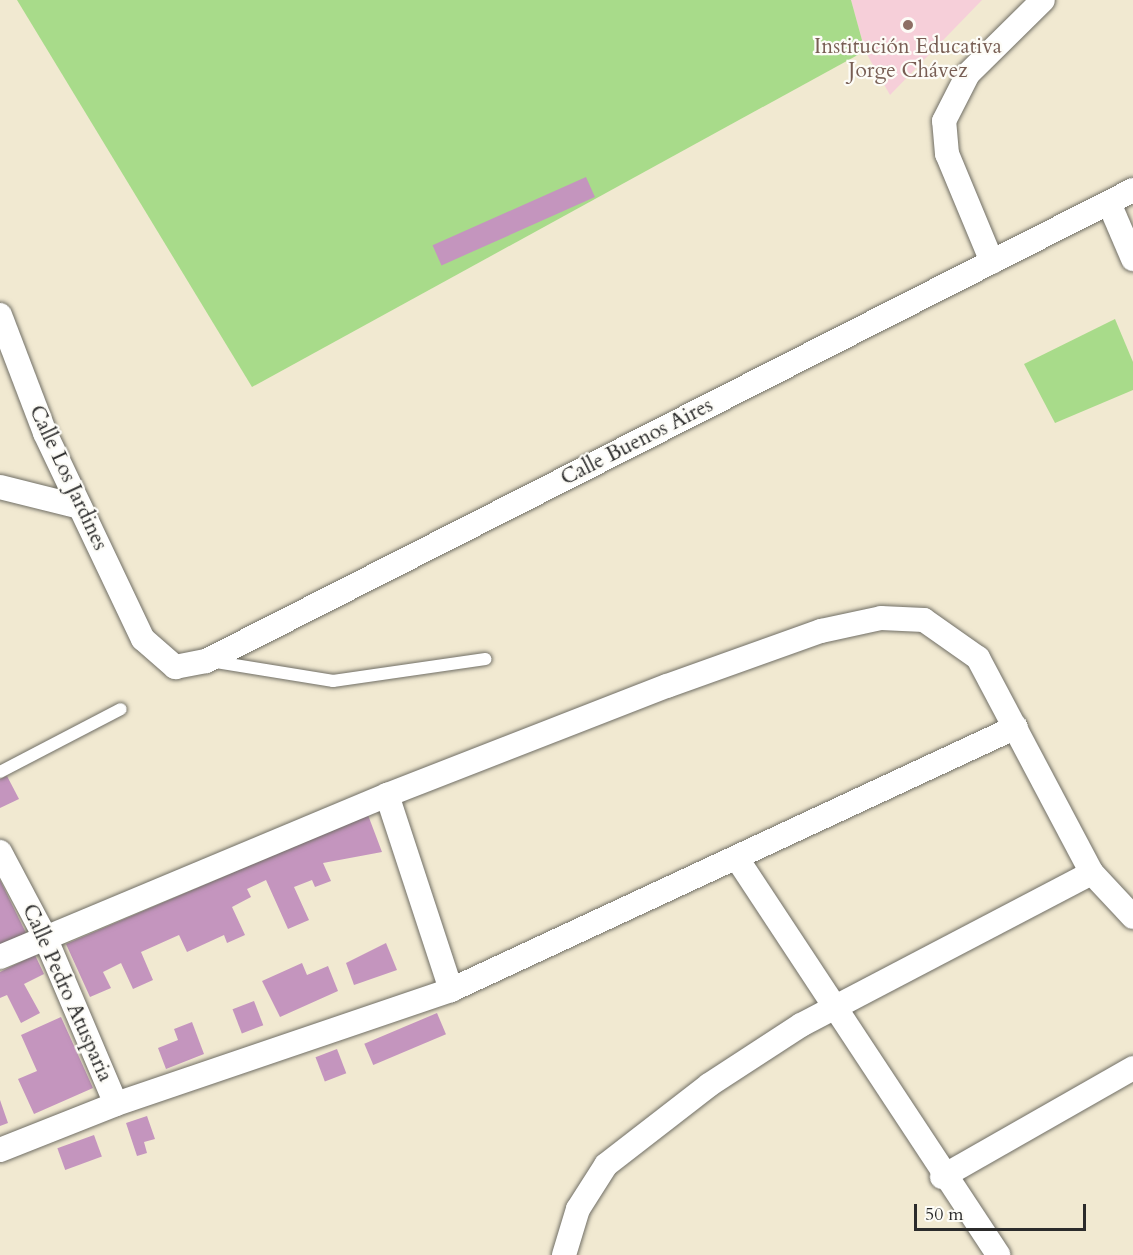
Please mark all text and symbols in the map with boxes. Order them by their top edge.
marker: Institución Educativa Jorge Chávez [901,18,915,32]
place label: Institución Educativa Jorge Chávez [814,34,1002,84]
street label: Calle Buenos Aires [557,393,717,491]
street label: Calle Los Jardines [23,401,113,555]
street label: Calle Pedro Atusparia [16,900,118,1086]
scale bar [917,1192,1090,1230]
text: 50 m [925,1202,964,1227]

